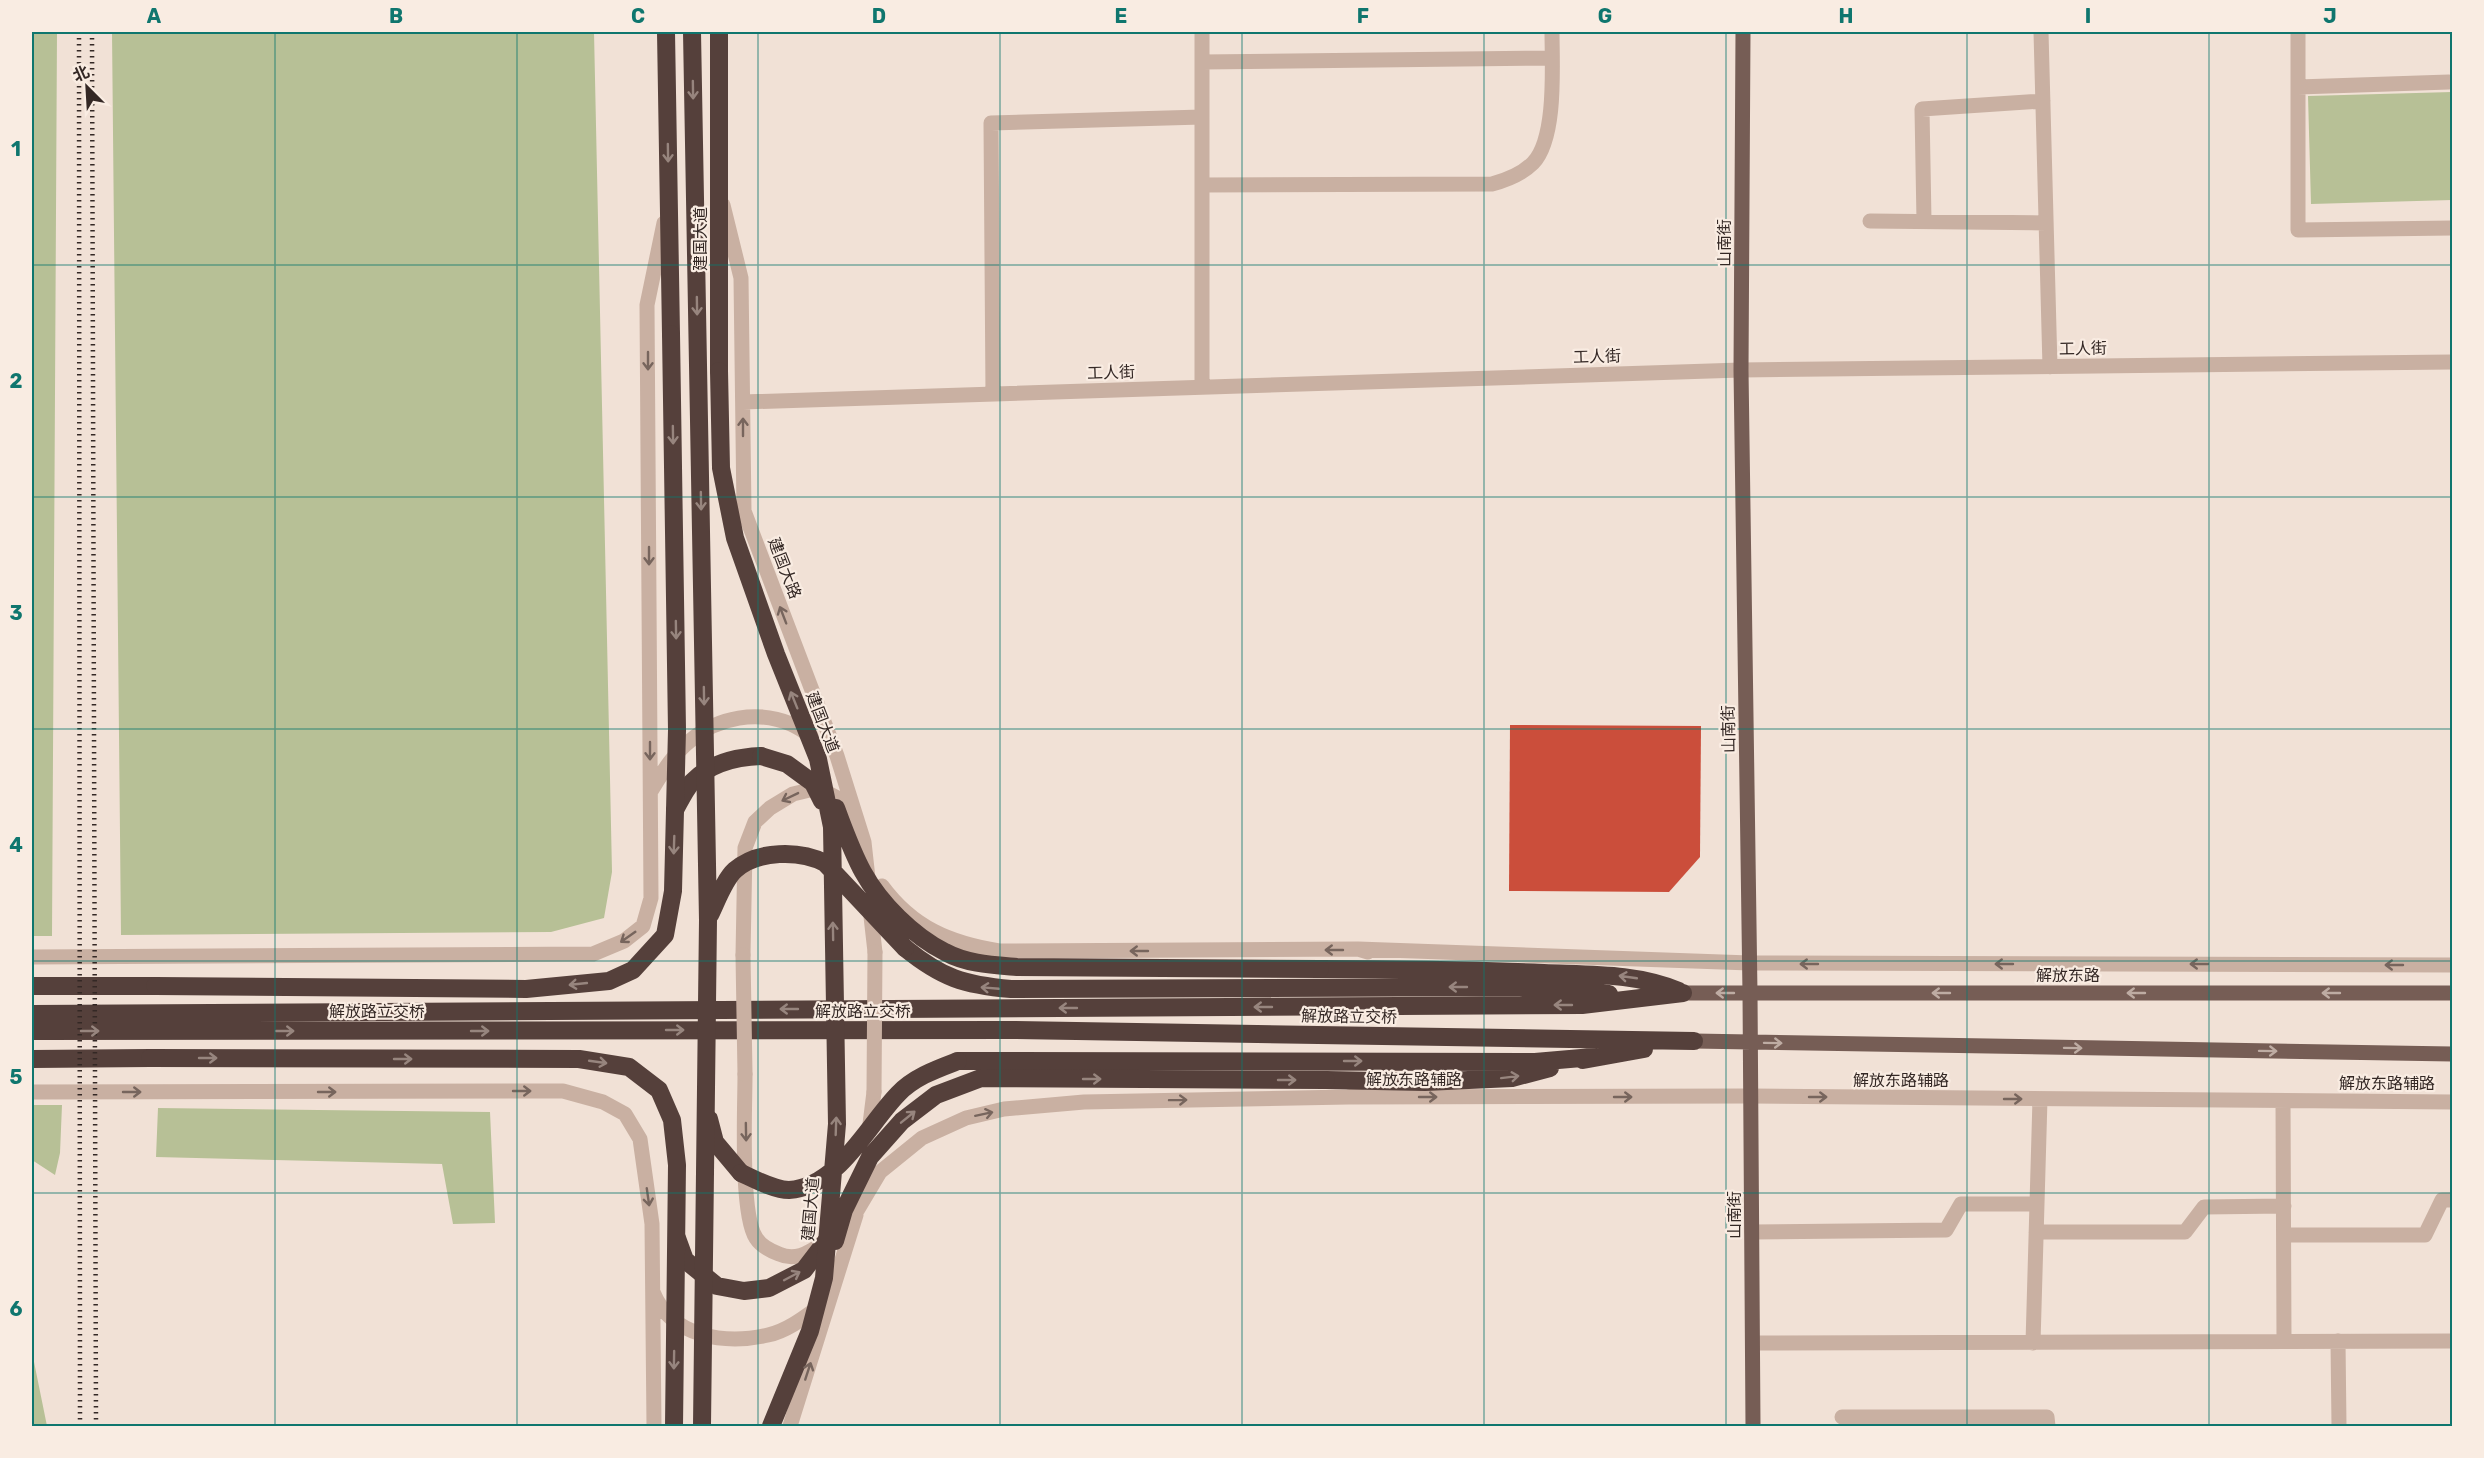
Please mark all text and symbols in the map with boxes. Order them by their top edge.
text: A [147,4,162,28]
text: B [389,4,403,28]
text: C [631,4,645,28]
text: D [872,4,886,28]
text: E [1115,4,1127,28]
text: F [1357,4,1369,28]
text: G [1598,4,1612,28]
text: H [1839,4,1853,28]
text: I [2085,4,2091,28]
text: J [2323,4,2337,28]
north arrow [57,57,117,117]
text: 北 [70,62,92,86]
one-way arrow [687,79,699,99]
text: 1 [11,137,21,161]
one-way arrow [663,142,674,162]
street label: 建国大道 [691,207,710,271]
street label: 山南街 [1715,219,1734,267]
one-way arrow [691,295,703,315]
street label: 工人街 [2059,339,2107,358]
street label: 工人街 [1573,346,1621,367]
one-way arrow [642,351,654,371]
street label: 工人街 [1087,362,1135,383]
text: 2 [10,369,23,393]
one-way arrow [737,417,749,437]
one-way arrow [667,424,679,444]
one-way arrow [695,490,706,510]
street label: 建国大路 [764,535,805,601]
one-way arrow [643,546,655,566]
text: 3 [9,601,23,625]
one-way arrow [777,606,788,624]
one-way arrow [670,619,682,639]
one-way arrow [698,685,710,705]
street label: 建国大道 [802,689,843,755]
one-way arrow [788,691,799,710]
street label: 山南街 [1719,705,1738,753]
one-way arrow [644,741,656,761]
one-way arrow [782,792,800,804]
text: 4 [9,833,23,857]
one-way arrow [668,835,680,855]
one-way arrow [828,921,839,941]
one-way arrow [620,931,637,943]
one-way arrow [1324,944,1344,956]
one-way arrow [1129,945,1149,957]
one-way arrow [1800,958,1820,970]
one-way arrow [1995,958,2015,970]
one-way arrow [2190,958,2210,970]
one-way arrow [2385,959,2405,971]
street label: 解放东路 [2036,966,2100,985]
one-way arrow [1618,971,1638,982]
one-way arrow [568,979,588,990]
one-way arrow [1449,981,1469,993]
one-way arrow [981,982,1001,993]
one-way arrow [1716,987,1736,999]
one-way arrow [1932,987,1952,999]
one-way arrow [2127,987,2147,999]
one-way arrow [2322,987,2342,999]
one-way arrow [1553,999,1573,1011]
one-way arrow [1253,1001,1273,1013]
street label: 解放路立交桥 [329,1002,425,1021]
street label: 解放路立交桥 [815,1002,911,1021]
one-way arrow [1058,1002,1078,1014]
one-way arrow [779,1003,799,1015]
street label: 解放路立交桥 [1301,1006,1397,1027]
one-way arrow [664,1024,684,1036]
one-way arrow [79,1025,99,1037]
one-way arrow [274,1025,294,1037]
one-way arrow [469,1025,489,1037]
one-way arrow [1763,1037,1783,1049]
one-way arrow [2063,1042,2083,1054]
one-way arrow [2258,1045,2278,1057]
one-way arrow [198,1052,218,1064]
one-way arrow [393,1053,413,1065]
one-way arrow [1342,1055,1362,1067]
one-way arrow [588,1056,607,1067]
text: 5 [10,1065,23,1089]
street label: 解放东路辅路 [1366,1070,1462,1089]
one-way arrow [1500,1071,1519,1082]
street label: 解放东路辅路 [1853,1071,1949,1090]
one-way arrow [1081,1074,1101,1085]
one-way arrow [1276,1074,1296,1086]
street label: 解放东路辅路 [2339,1074,2435,1093]
one-way arrow [511,1085,531,1097]
one-way arrow [121,1086,141,1098]
one-way arrow [316,1086,336,1098]
one-way arrow [1417,1091,1437,1103]
one-way arrow [1612,1091,1632,1103]
one-way arrow [1807,1091,1827,1103]
one-way arrow [2002,1093,2022,1104]
one-way arrow [1167,1094,1187,1106]
one-way arrow [974,1108,993,1119]
one-way arrow [900,1111,916,1124]
one-way arrow [831,1116,842,1136]
one-way arrow [740,1122,752,1142]
street label: 建国大道 [798,1176,823,1242]
one-way arrow [643,1186,654,1206]
street label: 山南街 [1725,1191,1744,1239]
one-way arrow [783,1270,801,1281]
text: 6 [9,1297,23,1321]
one-way arrow [669,1349,680,1369]
one-way arrow [804,1362,815,1381]

